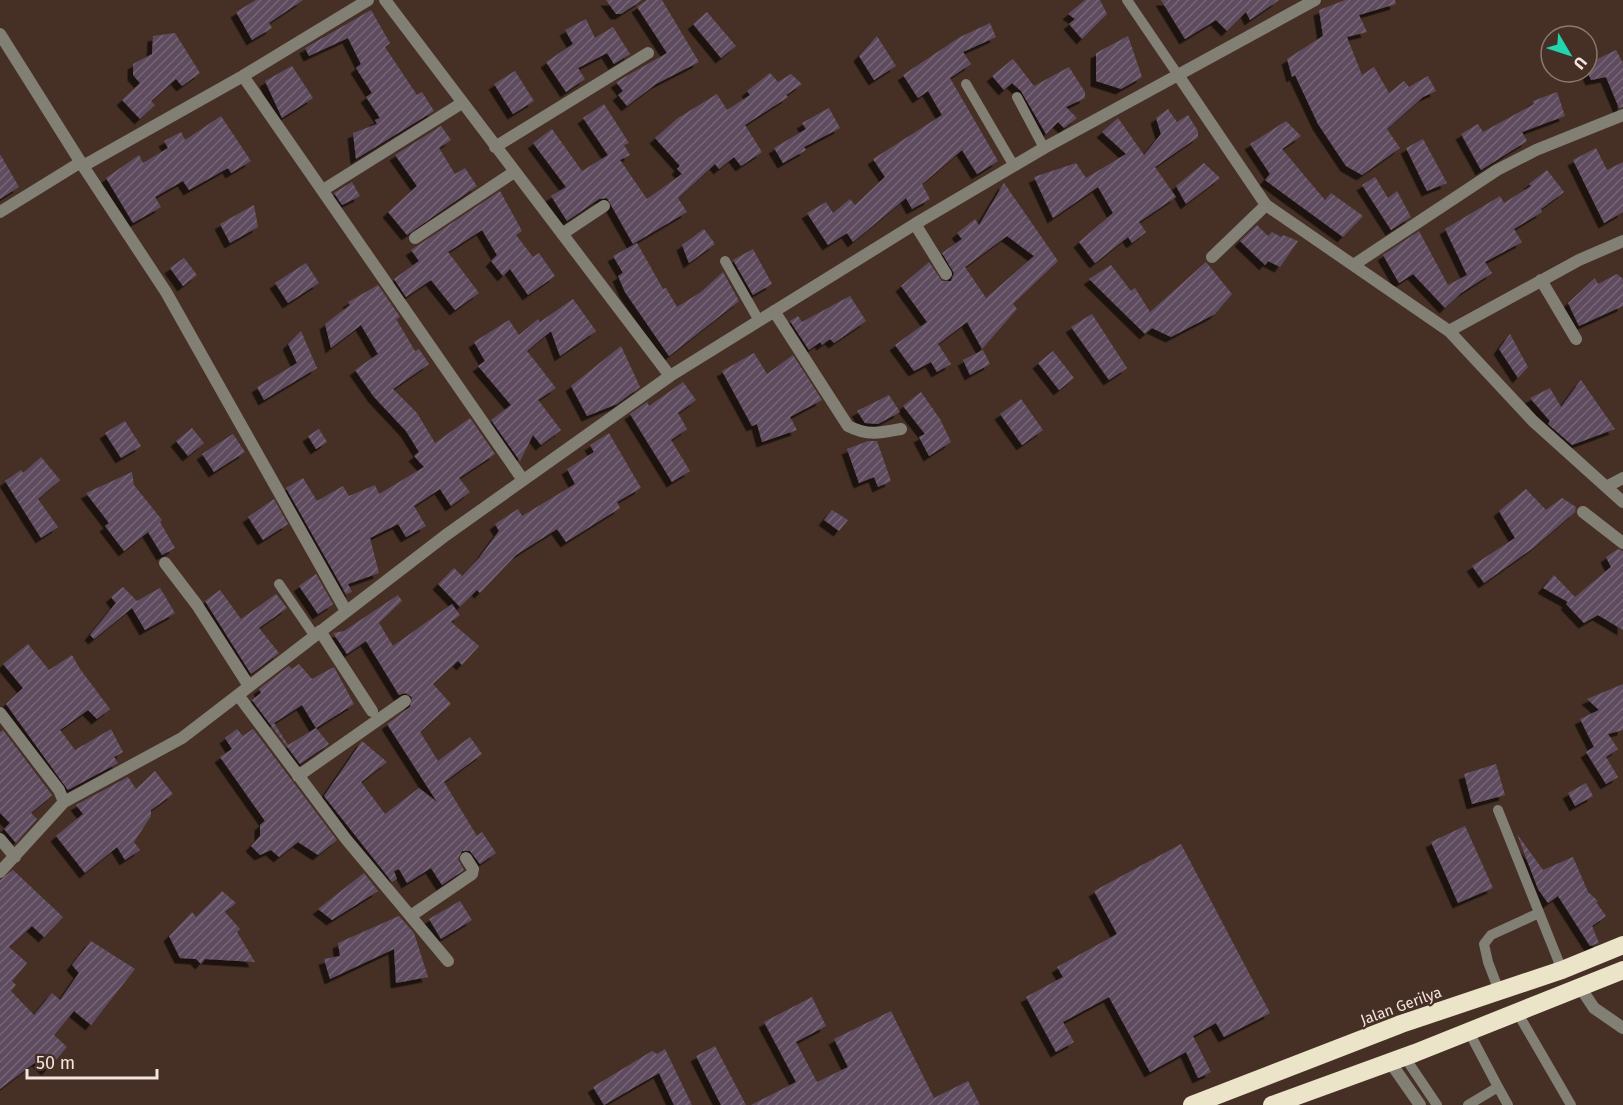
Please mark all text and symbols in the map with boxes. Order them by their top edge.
north arrow [1539,24,1599,84]
text: U [1570,53,1591,73]
street label: Jalan Gerilya [1358,983,1444,1029]
scale bar [27,1042,158,1080]
text: 50 m [36,1052,75,1074]

